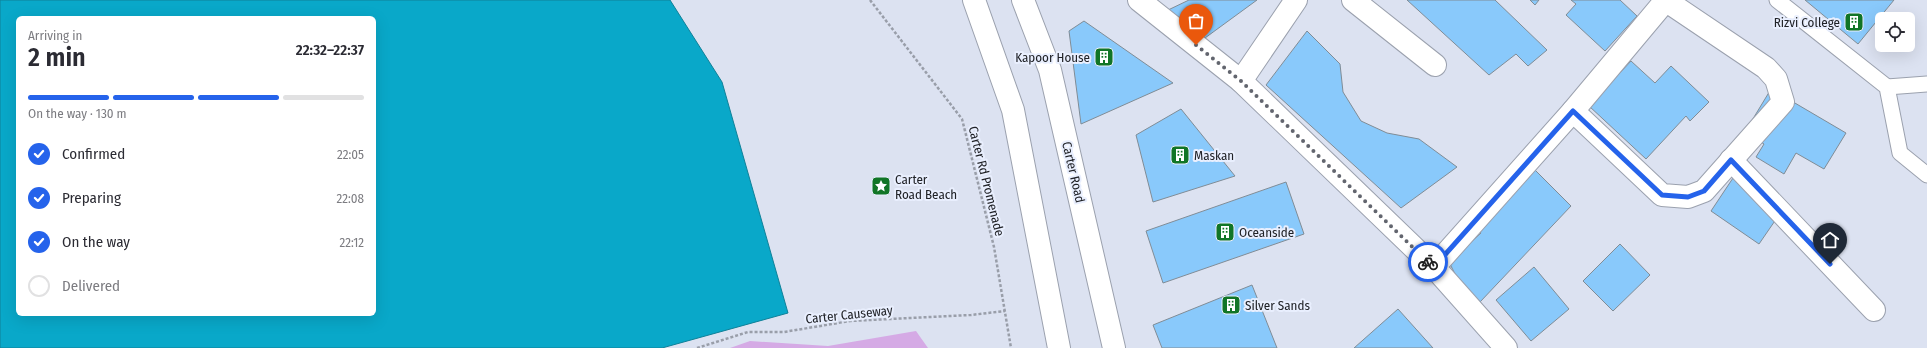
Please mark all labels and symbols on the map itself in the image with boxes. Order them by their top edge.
pin [1179,4,1213,45]
building icon: Rizvi College [1843,11,1865,33]
place label: Rizvi College [1774,15,1840,30]
building icon: Kapoor House [1093,46,1115,68]
place label: Kapoor House [1015,50,1090,65]
street label: Carter Rd Promenade [966,125,1007,238]
street label: Carter Road [1059,140,1088,204]
building icon: Maskan [1169,144,1191,166]
place label: Maskan [1194,148,1234,163]
place label: Carter Road Beach [895,172,957,202]
place icon: Carter Road Beach [870,175,892,197]
building icon: Oceanside [1214,221,1236,243]
pin [1813,223,1847,264]
place label: Oceanside [1239,225,1294,240]
courier [1408,242,1448,282]
building icon: Silver Sands [1220,294,1242,316]
place label: Silver Sands [1245,298,1310,313]
street label: Carter Causeway [805,302,893,327]

